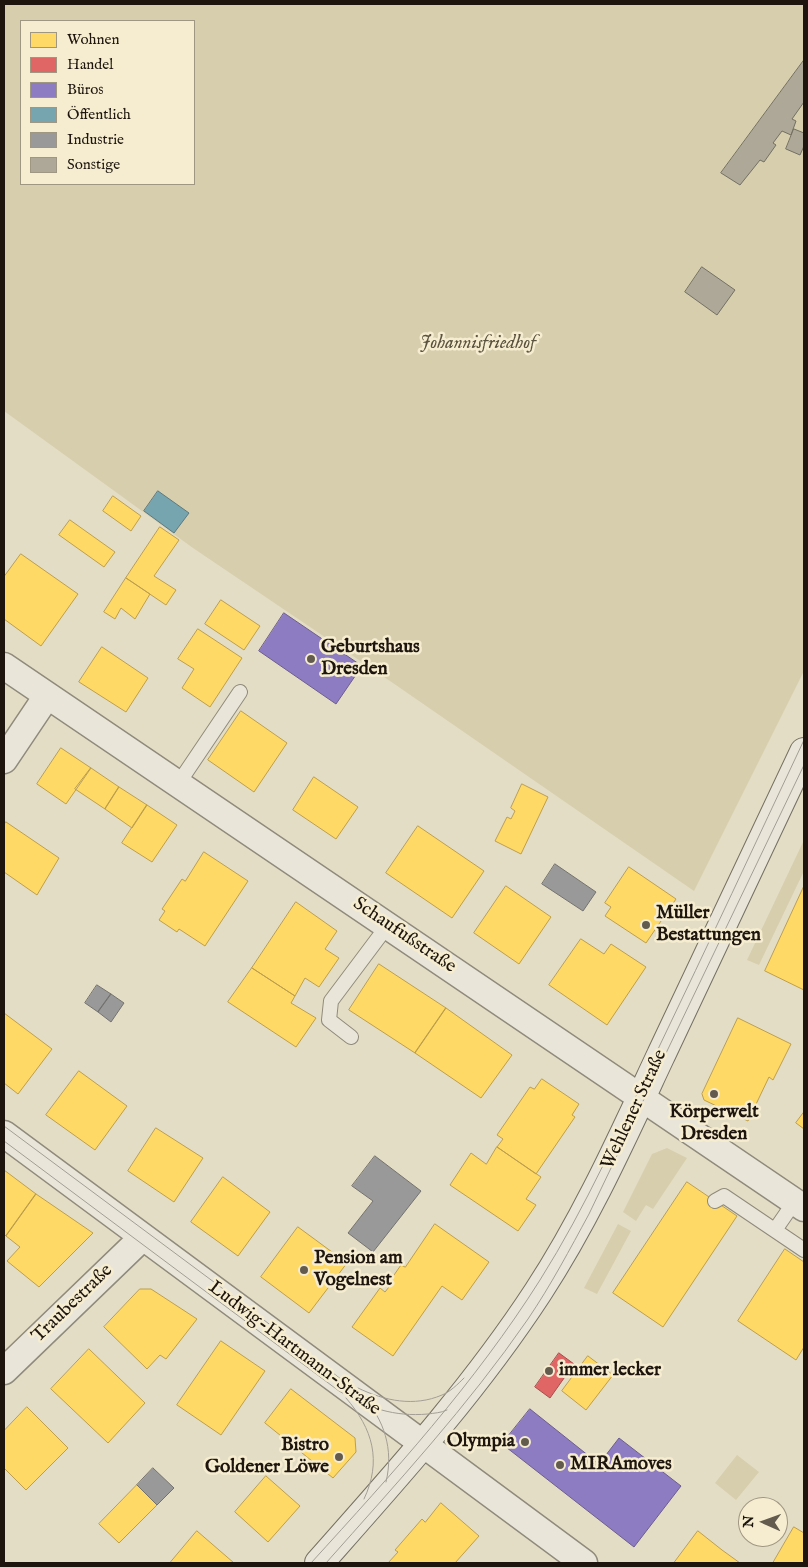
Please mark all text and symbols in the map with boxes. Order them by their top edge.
legend [20,20,195,185]
text: Wohnen [67,30,119,49]
text: Handel [67,55,113,74]
text: Büros [67,80,104,99]
text: Öffentlich [67,105,131,124]
text: Industrie [67,130,124,149]
text: Sonstige [67,155,120,174]
park label: Johannisfriedhof [420,333,536,355]
place label: Geburtshaus Dresden [321,637,420,681]
marker: Geburtshaus Dresden [305,653,317,665]
street label: Schaufußstraße [348,893,460,979]
place label: Müller Bestattungen [656,903,761,947]
marker: Müller Bestattungen [640,919,652,931]
street label: Wehlener Straße [597,1046,673,1174]
marker: Körperwelt Dresden [708,1088,720,1100]
place label: Körperwelt Dresden [669,1102,759,1146]
place label: Pension am Vogelnest [314,1248,403,1292]
street label: Traubestraße [28,1260,118,1348]
marker: Pension am Vogelnest [298,1264,310,1276]
street label: Ludwig-Hartmann-Straße [203,1277,385,1421]
place label: immer lecker [559,1360,661,1382]
marker: immer lecker [543,1365,555,1377]
place label: Olympia [447,1431,515,1453]
place label: Bistro Goldener Löwe [205,1435,329,1479]
marker: Olympia [519,1436,531,1448]
marker: Bistro Goldener Löwe [333,1451,345,1463]
place label: MIRAmoves [570,1454,672,1476]
marker: MIRAmoves [554,1459,566,1471]
north arrow [738,1497,788,1547]
text: N [740,1515,758,1528]

